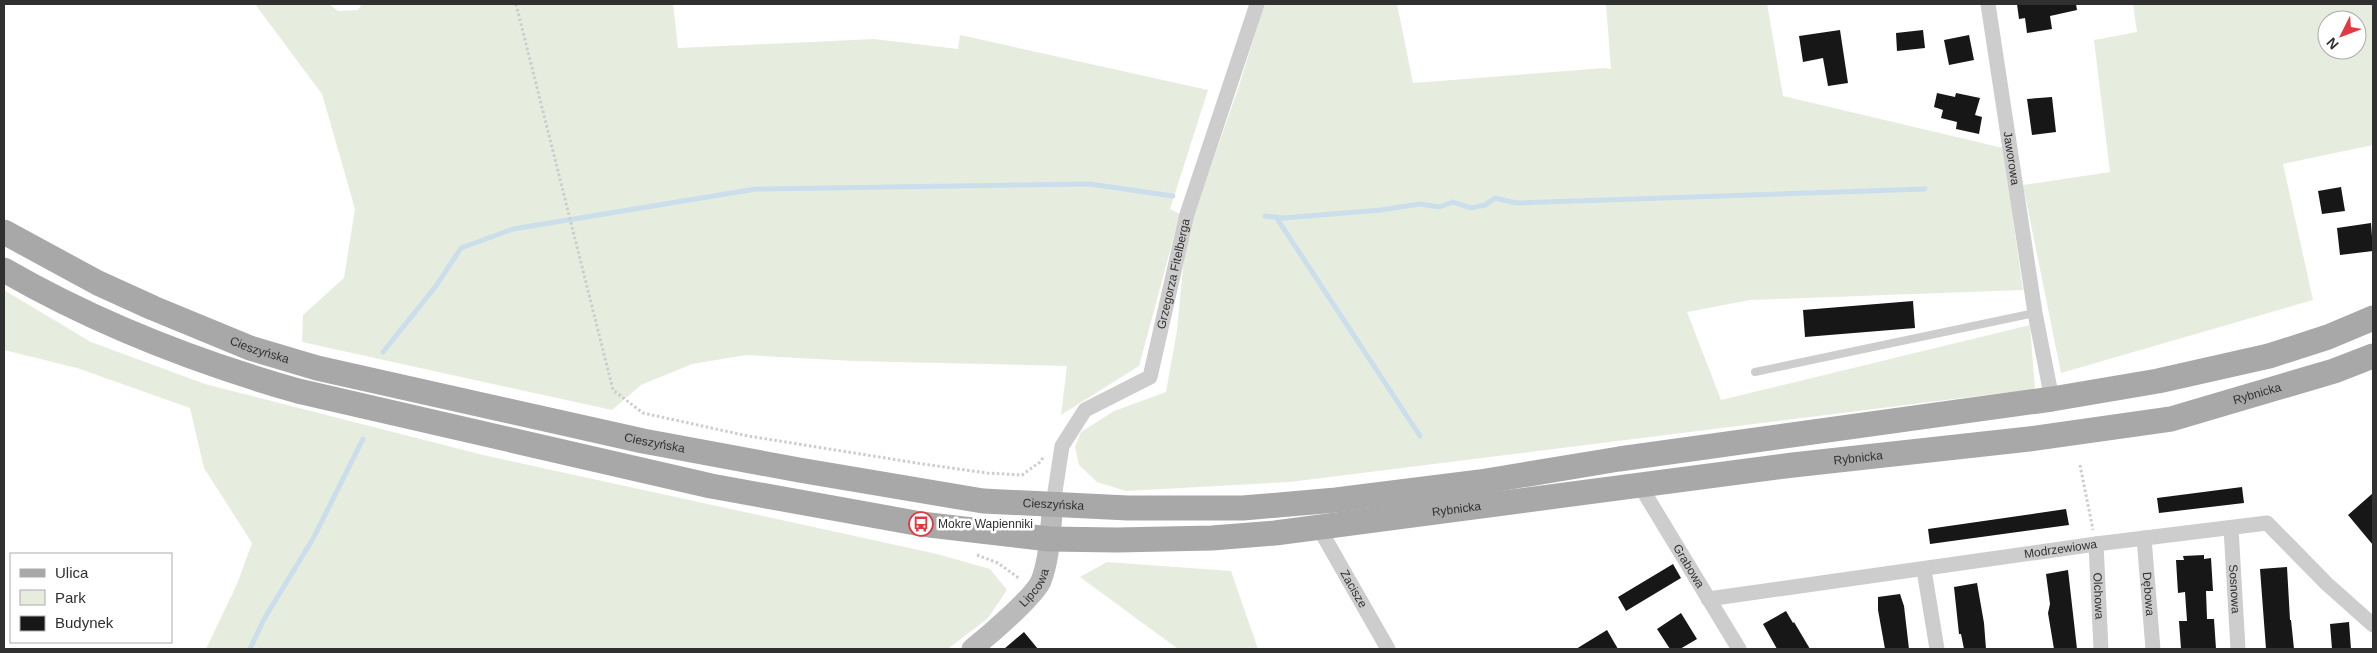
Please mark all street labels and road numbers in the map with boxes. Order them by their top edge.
street label: Jaworowa [2000,130,2022,186]
street label: Grzegorza Fitelberga [1154,217,1193,331]
street label: Cieszyńska [228,334,291,366]
street label: Rybnicka [2231,380,2283,407]
street label: Cieszyńska [623,430,686,456]
street label: Rybnicka [1833,448,1884,467]
street label: Cieszyńska [1022,496,1085,513]
street label: Rybnicka [1431,499,1482,519]
street label: Modrzewiowa [2023,537,2098,561]
street label: Grabowa [1670,542,1708,591]
street label: Sosnowa [2226,564,2243,614]
street label: Lipcowa [1016,567,1052,610]
street label: Zacisze [1337,567,1370,611]
street label: Dębowa [2140,571,2157,617]
street label: Olchowa [2090,572,2107,620]

